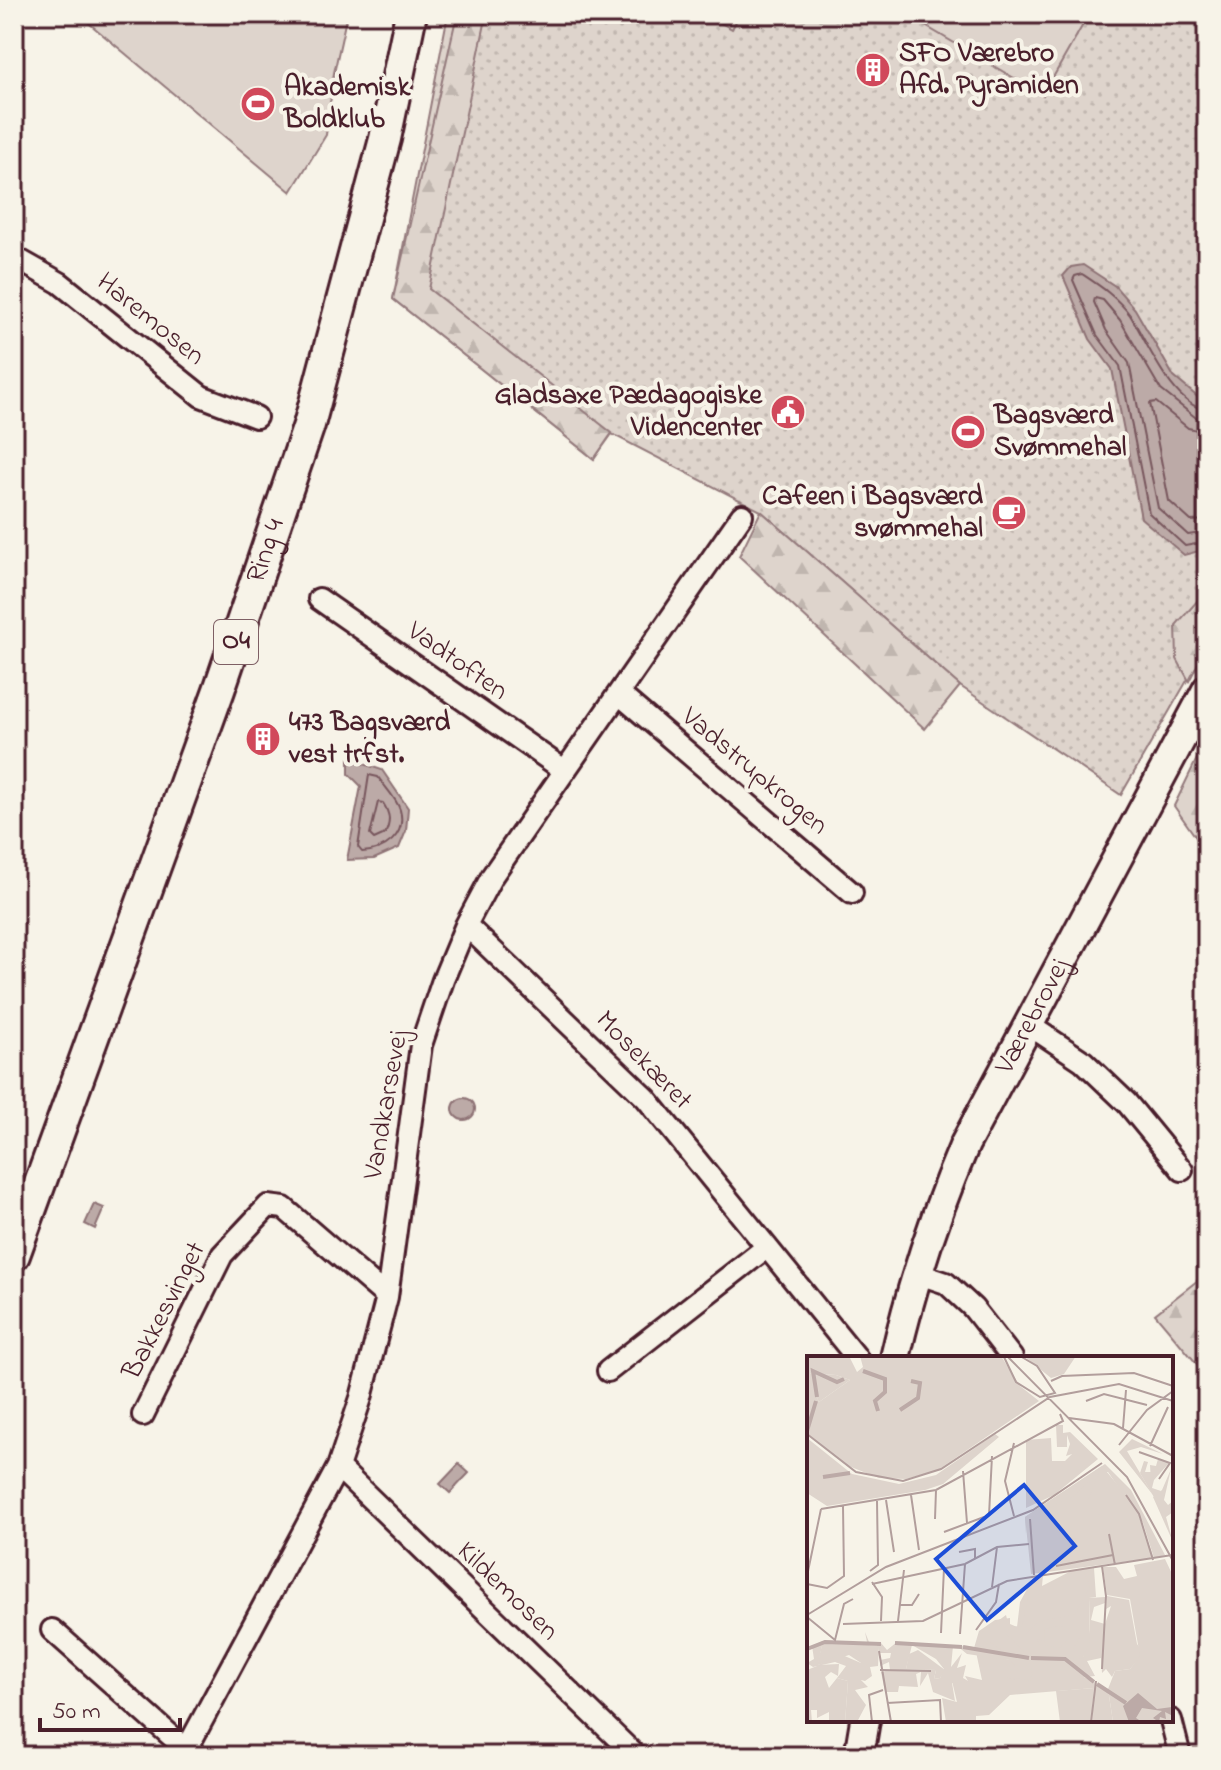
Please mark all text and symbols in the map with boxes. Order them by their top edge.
place label: SFO Værebro Afd. Pyramiden [899,34,1079,107]
building icon: SFO Værebro Afd. Pyramiden [854,51,892,89]
place label: Akademisk Boldklub [282,68,411,141]
sports icon: Akademisk Boldklub [239,85,277,123]
street label: Haremosen [87,263,213,377]
place label: Gladsaxe Pædagogiske Videncenter [495,376,763,449]
public building icon: Gladsaxe Pædagogiske Videncenter [769,393,807,431]
place label: Bagsværd Svømmehal [992,396,1127,469]
sports icon: Bagsværd Svømmehal [949,413,987,451]
place label: Cafeen i Bagsværd svømmehal [762,477,983,550]
cafe icon: Cafeen i Bagsværd svømmehal [990,494,1028,532]
street label: Ring 4 [236,513,296,588]
street label: Vadtoften [397,611,516,712]
road number: O4 [214,620,258,664]
street label: Vadstrupkrogen [671,697,837,846]
place label: 473 Bagsværd vest trfst. [288,703,451,776]
building icon: 473 Bagsværd vest trfst. [244,720,282,758]
street label: Værebrovej [985,950,1081,1083]
street label: Mosekæret [585,1002,701,1120]
street label: Vandkarsevej [354,1026,420,1184]
street label: Bakkesvinget [112,1235,217,1388]
inset map [807,1356,1173,1722]
street label: Kildemosen [447,1533,567,1651]
scale bar [40,1682,180,1732]
text: 50 m [52,1695,101,1730]

